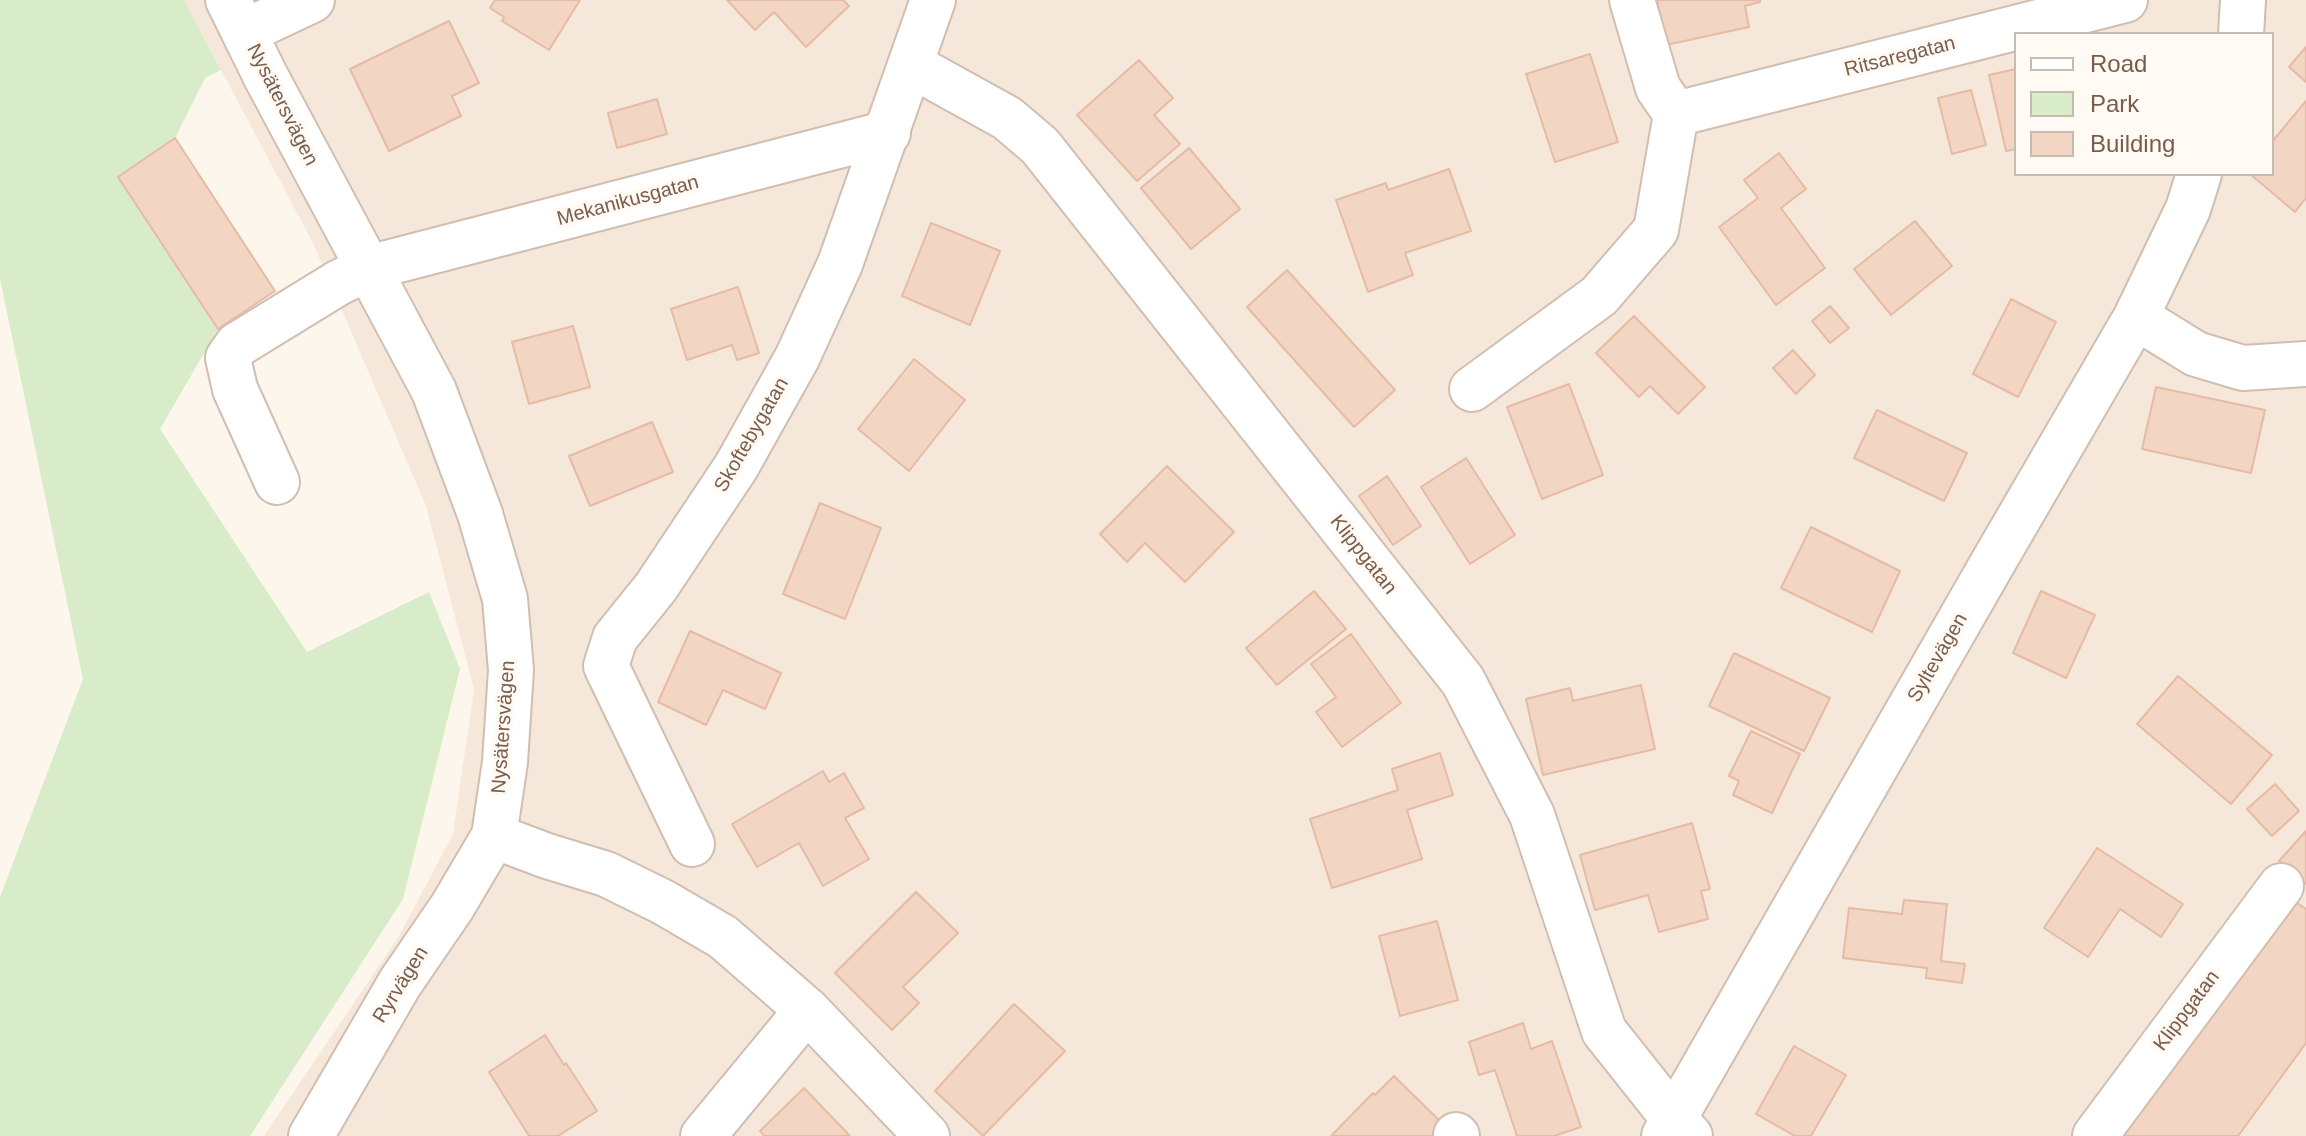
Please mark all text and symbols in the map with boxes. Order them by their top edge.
street label: Ritsaregatan [1842,32,1958,82]
legend [2014,32,2274,176]
street label: Nysätersvägen [241,40,323,170]
text: Road [2090,50,2147,77]
text: Park [2090,90,2139,117]
text: Building [2090,130,2175,157]
street label: Mekanikusgatan [555,171,701,231]
street label: Skoftebygatan [710,374,794,496]
street label: Klippgatan [1324,510,1402,600]
street label: Syltevägen [1903,609,1973,707]
street label: Nysätersvägen [487,660,521,794]
street label: Ryrvägen [368,942,434,1028]
street label: Klippgatan [2149,966,2225,1056]

